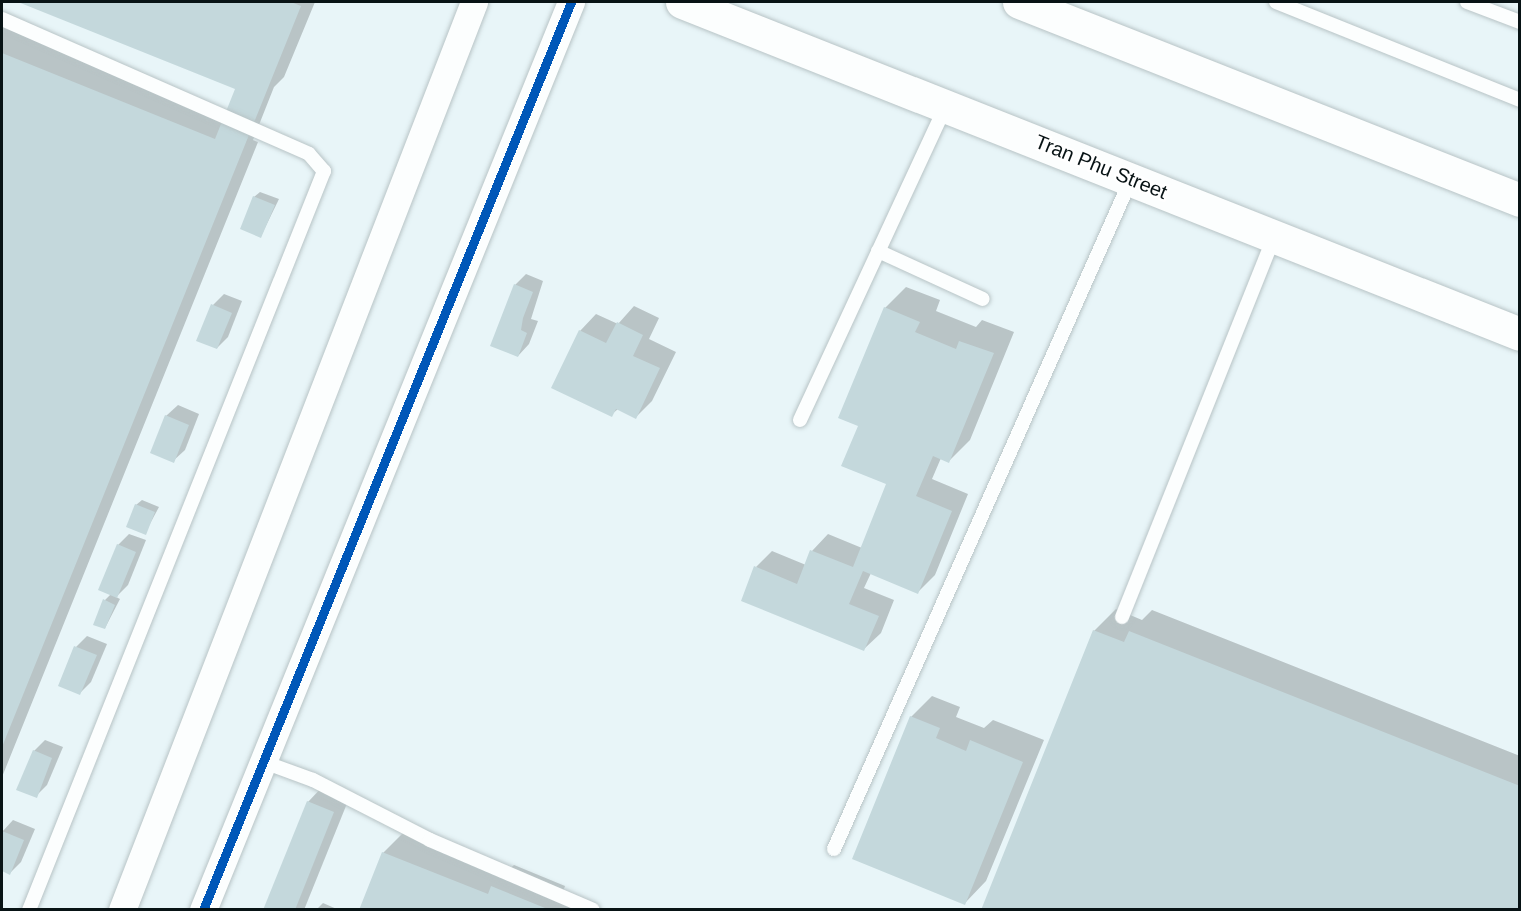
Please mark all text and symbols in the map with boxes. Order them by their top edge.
street label: Tran Phu Street [1031,130,1171,204]

